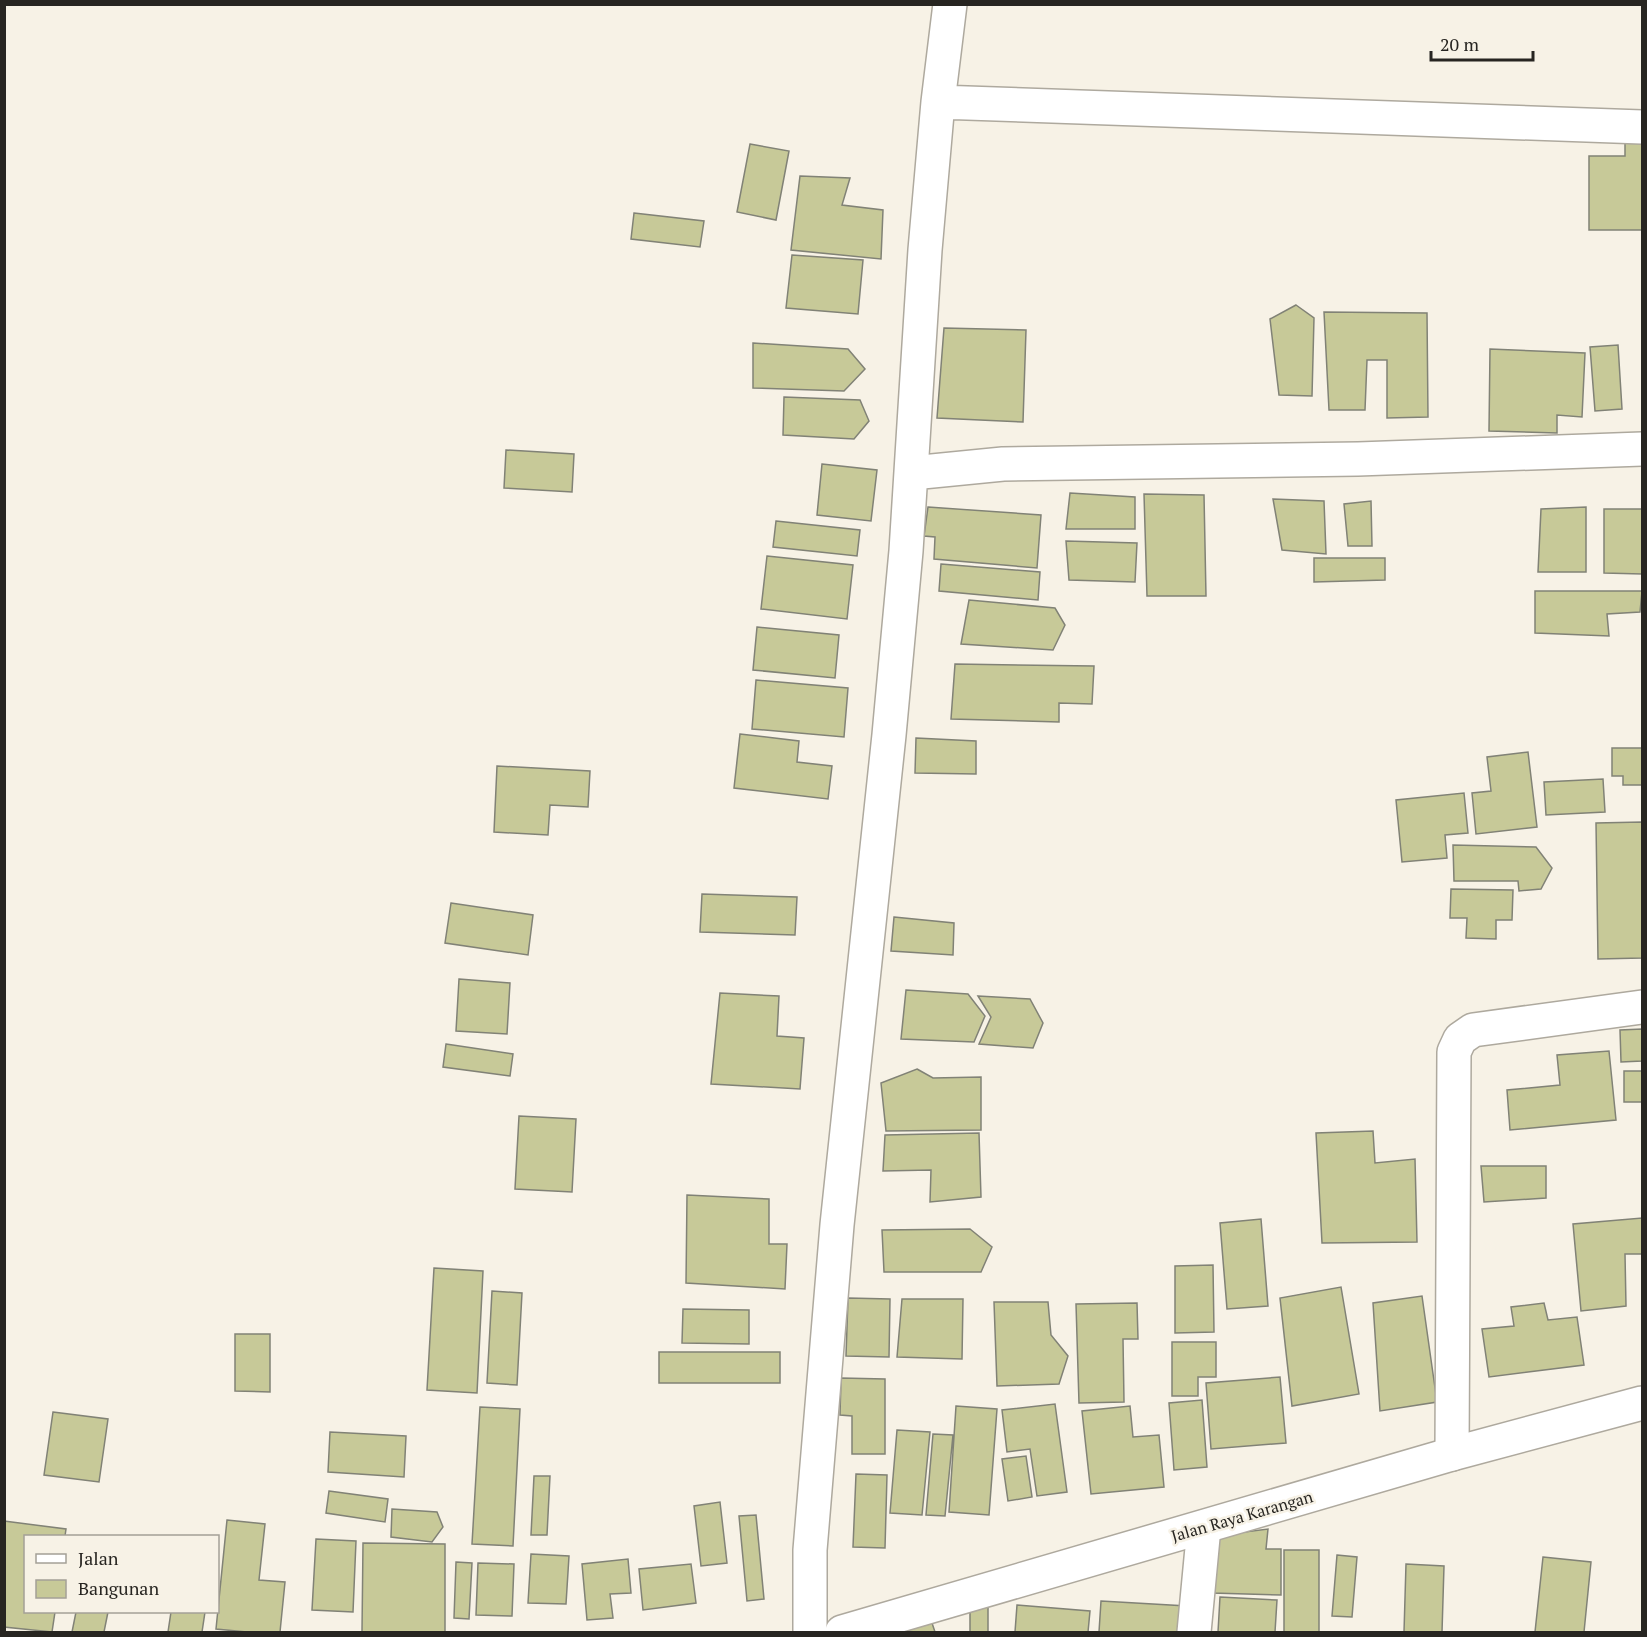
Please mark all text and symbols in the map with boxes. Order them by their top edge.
scale bar [1431,24,1533,62]
text: 20 m [1440,32,1480,56]
street label: Jalan Raya Karangan [1169,1485,1316,1547]
legend [24,1535,219,1613]
text: Jalan [78,1546,119,1570]
text: Bangunan [78,1576,159,1600]

